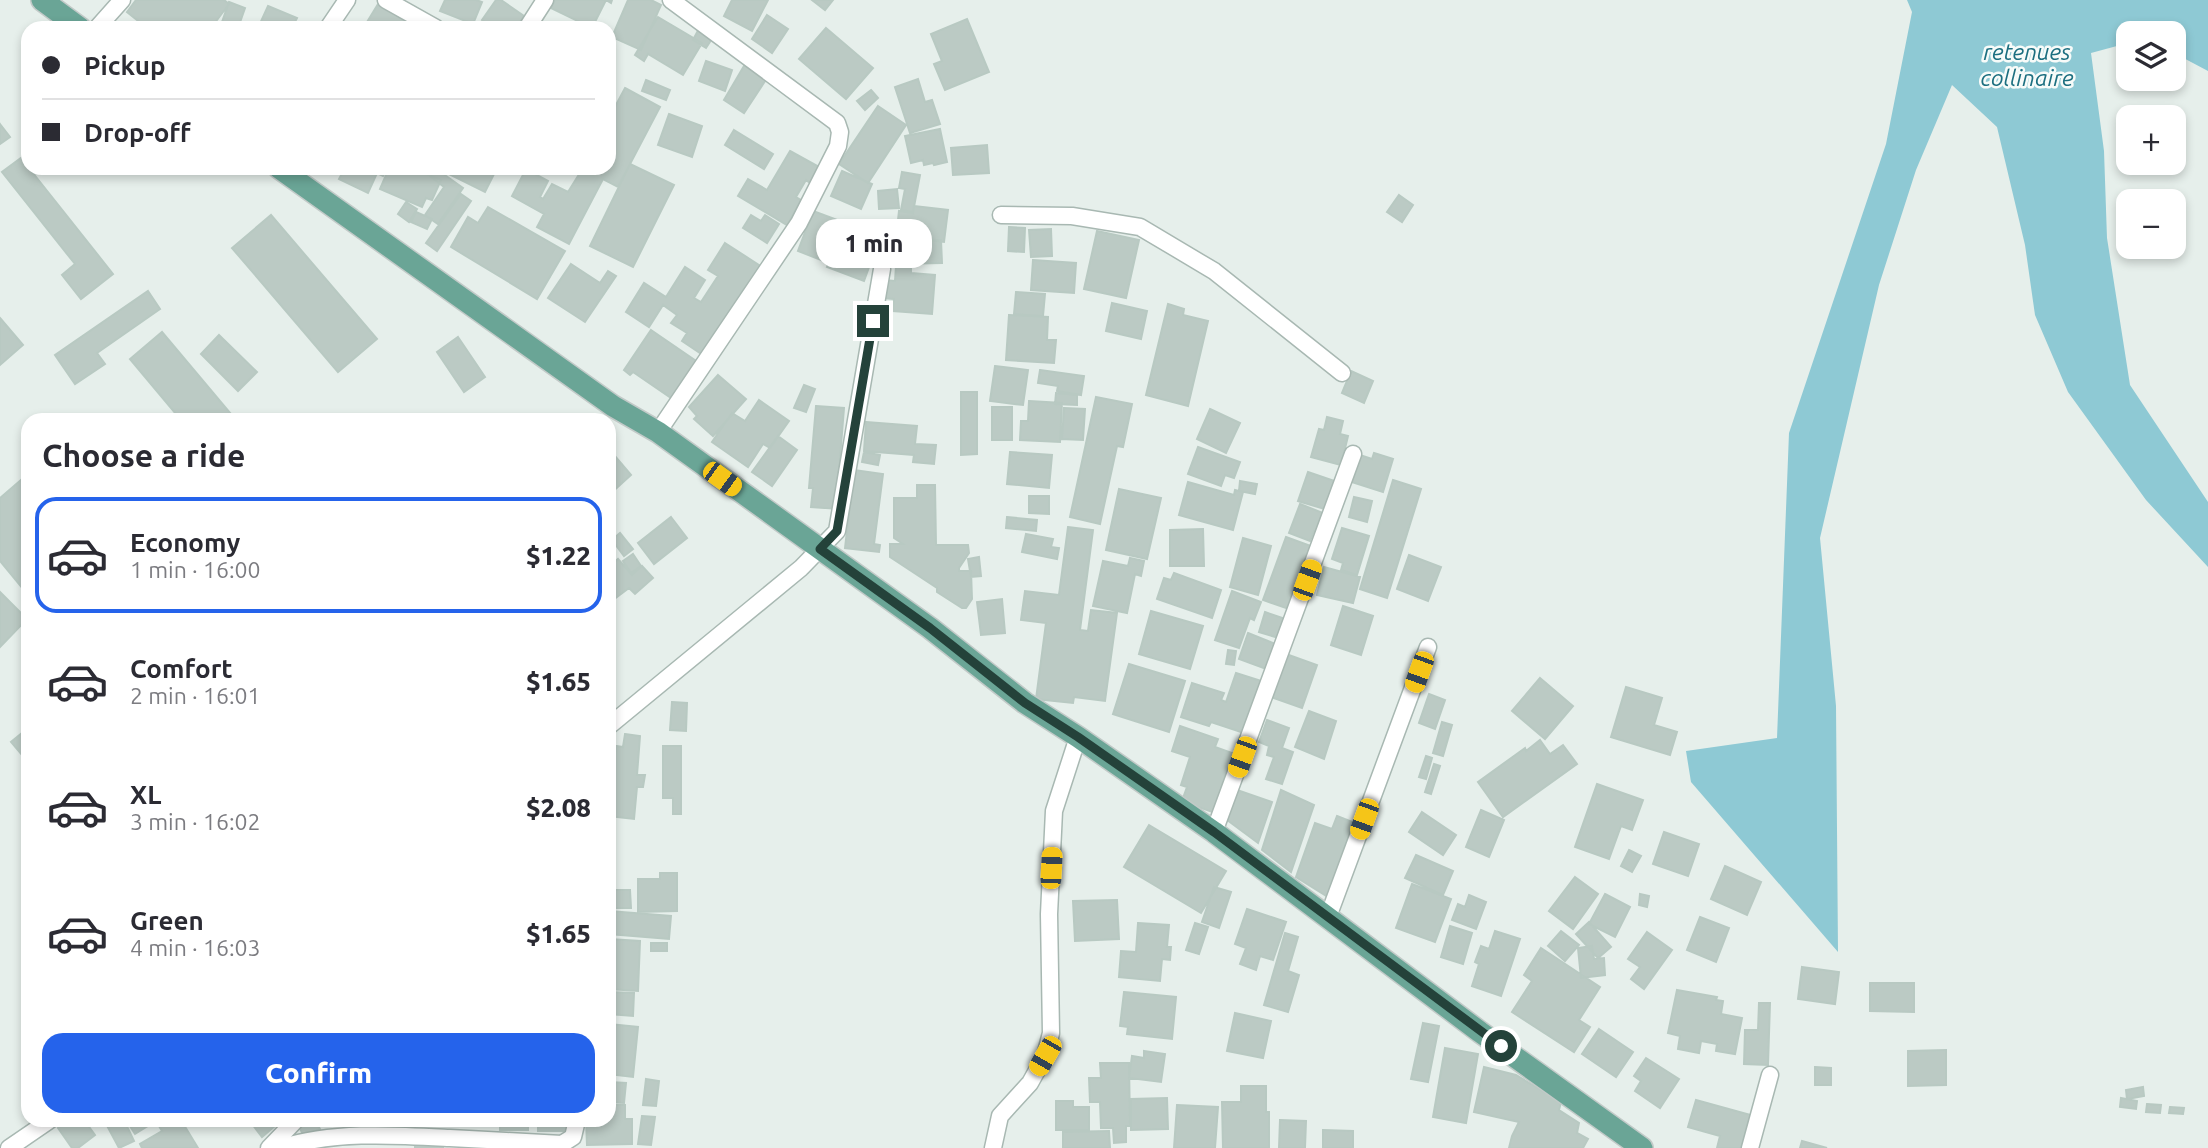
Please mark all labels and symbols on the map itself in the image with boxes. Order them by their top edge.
water label: retenues collinaire [1980,39,2074,90]
callout: 1 min [815,219,931,268]
route end [857,305,889,337]
car [699,458,746,500]
car [1290,557,1325,603]
car [1402,649,1437,695]
car [1225,734,1260,780]
car [1347,796,1382,842]
car [1040,846,1063,890]
route start [1485,1030,1517,1062]
car [1026,1033,1065,1079]

